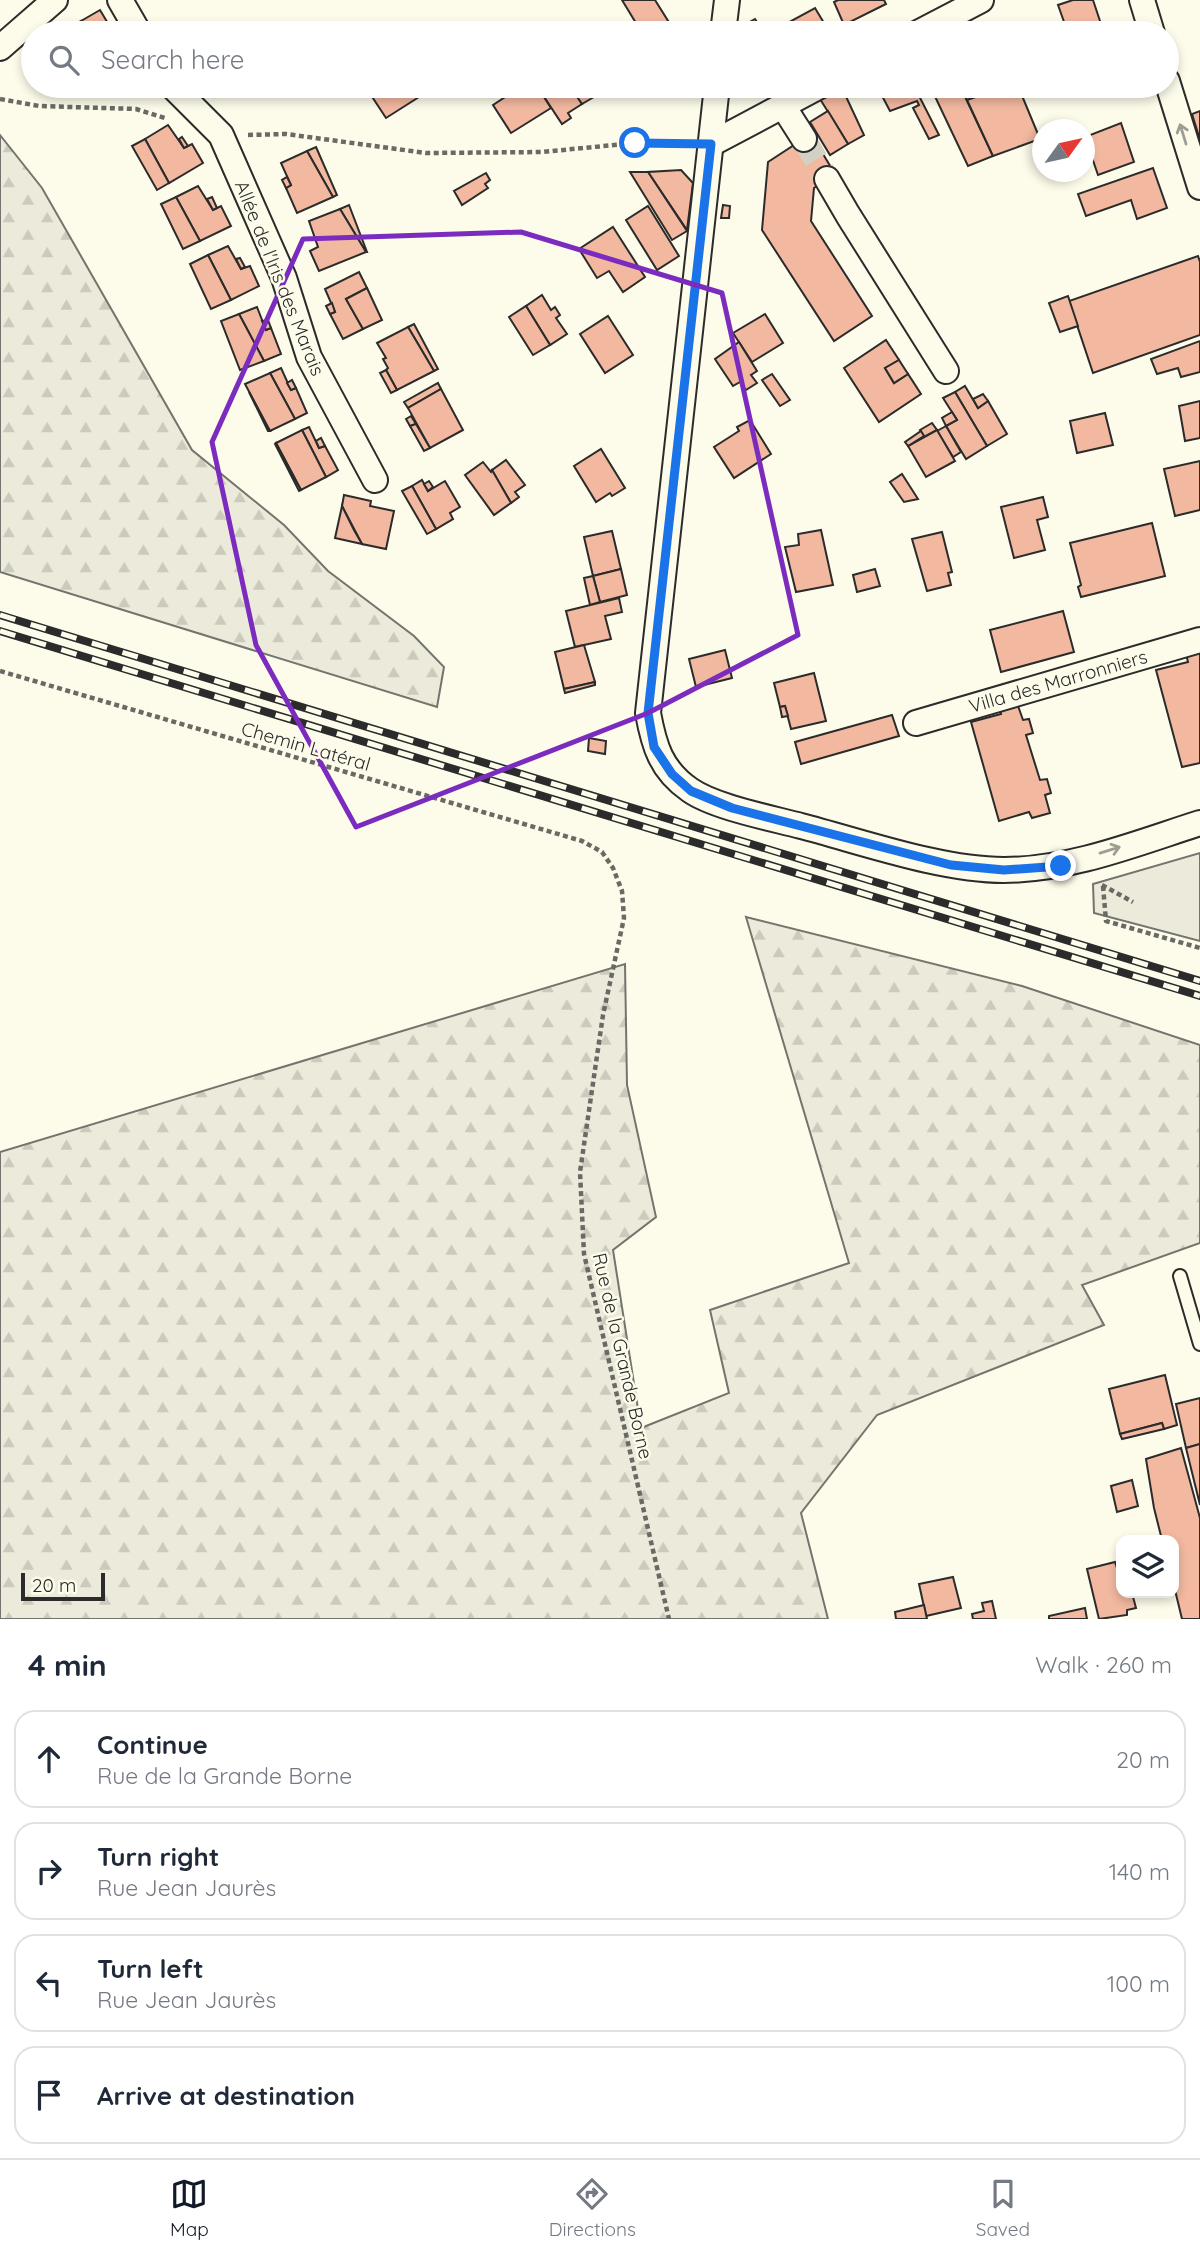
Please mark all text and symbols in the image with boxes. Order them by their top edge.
search box [21,21,1179,98]
icon: search [45,41,83,79]
text: Search here [101,43,245,76]
north arrow [1032,119,1095,182]
one-way arrow [1176,123,1189,145]
route start [619,127,650,158]
street label: Allée de l'Iris des Marais [230,177,330,379]
street label: Villa des Marronniers [966,644,1150,718]
street label: Chemin Latéral [239,716,373,776]
one-way arrow [1099,843,1121,856]
route end [1045,850,1076,881]
street label: Rue de la Grande Borne [588,1251,658,1461]
map controls [1116,1535,1179,1598]
button: layers [1116,1535,1179,1598]
scale bar [21,1570,105,1602]
text: 20 m [32,1573,76,1597]
text: 4 min [28,1646,107,1684]
text: Walk · 260 m [1035,1650,1172,1679]
text: Continue [97,1728,208,1761]
icon: ahead [30,1740,68,1778]
text: 20 m [1116,1745,1170,1774]
text: Rue de la Grande Borne [97,1761,352,1790]
text: Turn right [97,1840,219,1873]
icon: right [30,1852,68,1890]
text: 140 m [1109,1857,1170,1886]
text: Rue Jean Jaurès [97,1873,276,1902]
text: Turn left [97,1952,204,1985]
icon: left [30,1964,68,2002]
text: 100 m [1107,1969,1170,1998]
text: Rue Jean Jaurès [97,1985,276,2014]
icon: arrive [30,2076,68,2114]
text: Arrive at destination [97,2079,355,2112]
tab: Map [170,2175,209,2241]
tab: Directions [549,2175,636,2241]
tab: Saved [976,2175,1030,2241]

